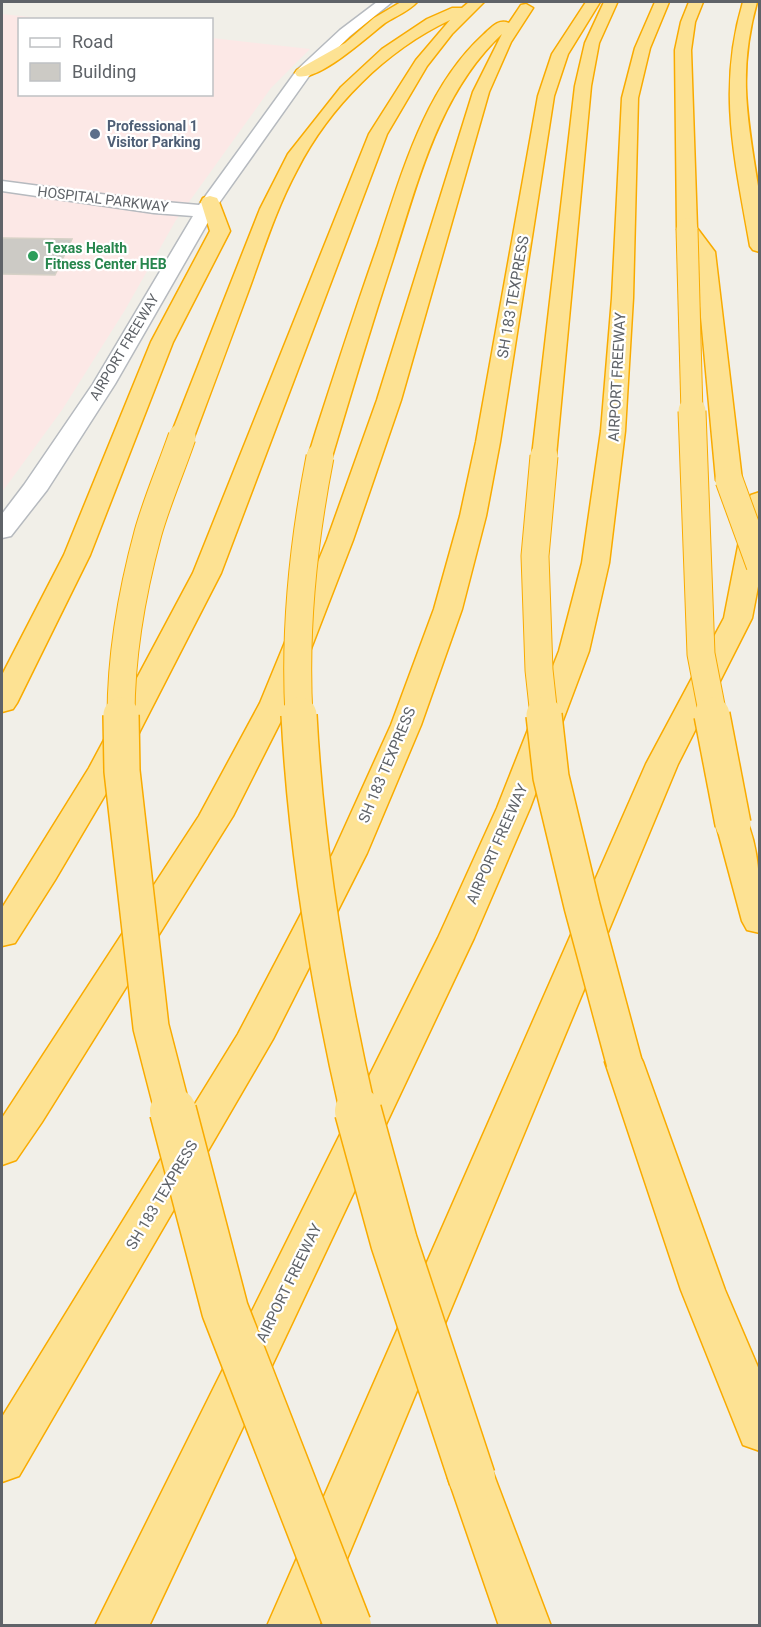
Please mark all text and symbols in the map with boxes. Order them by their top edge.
legend [18,18,213,96]
text: Road [72,31,113,52]
text: Building [72,61,136,82]
place label: Professional 1 Visitor Parking [107,118,200,150]
marker: Professional 1 Visitor Parking [88,127,102,141]
street label: HOSPITAL PARKWAY [37,183,170,215]
street label: SH 183 TEXPRESS [493,234,533,360]
place label: Texas Health Fitness Center HEB [45,240,167,272]
marker: Texas Health Fitness Center HEB [26,249,40,263]
street label: AIRPORT FREEWAY [86,291,162,403]
street label: AIRPORT FREEWAY [605,312,629,442]
street label: SH 183 TEXPRESS [354,704,420,826]
street label: AIRPORT FREEWAY [462,781,532,907]
street label: SH 183 TEXPRESS [122,1137,202,1253]
street label: AIRPORT FREEWAY [253,1221,325,1345]

